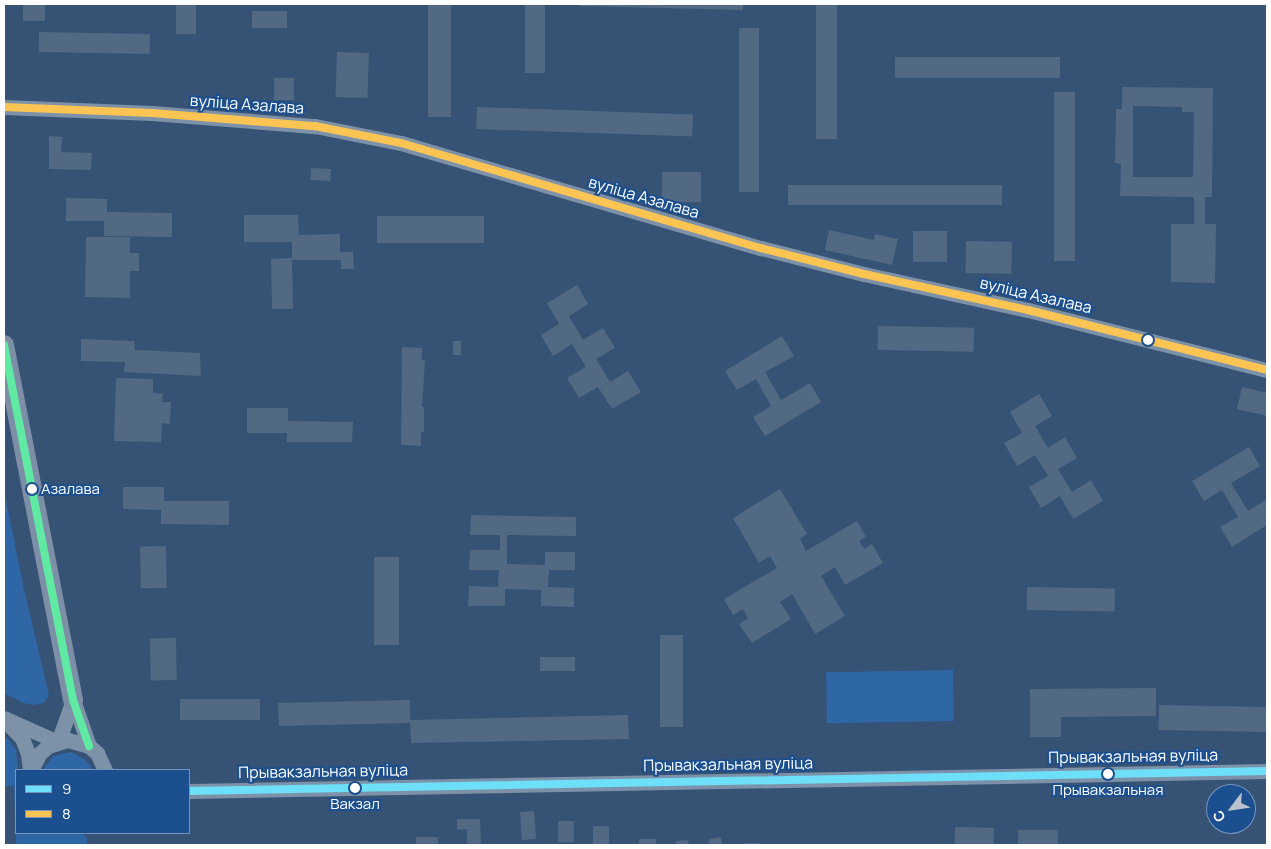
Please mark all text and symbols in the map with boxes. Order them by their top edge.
street label: вуліца Азалава [189,90,305,118]
street label: вуліца Азалава [586,172,702,222]
street label: вуліца Азалава [978,273,1094,317]
unlabelled marker [1143,335,1153,345]
place label: Азалава [41,480,100,498]
marker: Азалава [27,484,37,494]
street label: Прывакзальная вуліца [1048,745,1218,767]
street label: Прывакзальная вуліца [643,753,813,775]
street label: Прывакзальная вуліца [238,760,408,782]
legend [15,769,190,834]
marker: Прывакзальная [1103,769,1113,779]
text: 9 [62,778,71,799]
place label: Прывакзальная [1053,781,1163,799]
marker: Вакзал [350,783,360,793]
north arrow [1206,784,1256,834]
place label: Вакзал [330,795,380,813]
text: 8 [62,803,71,824]
text: С [1208,807,1229,826]

